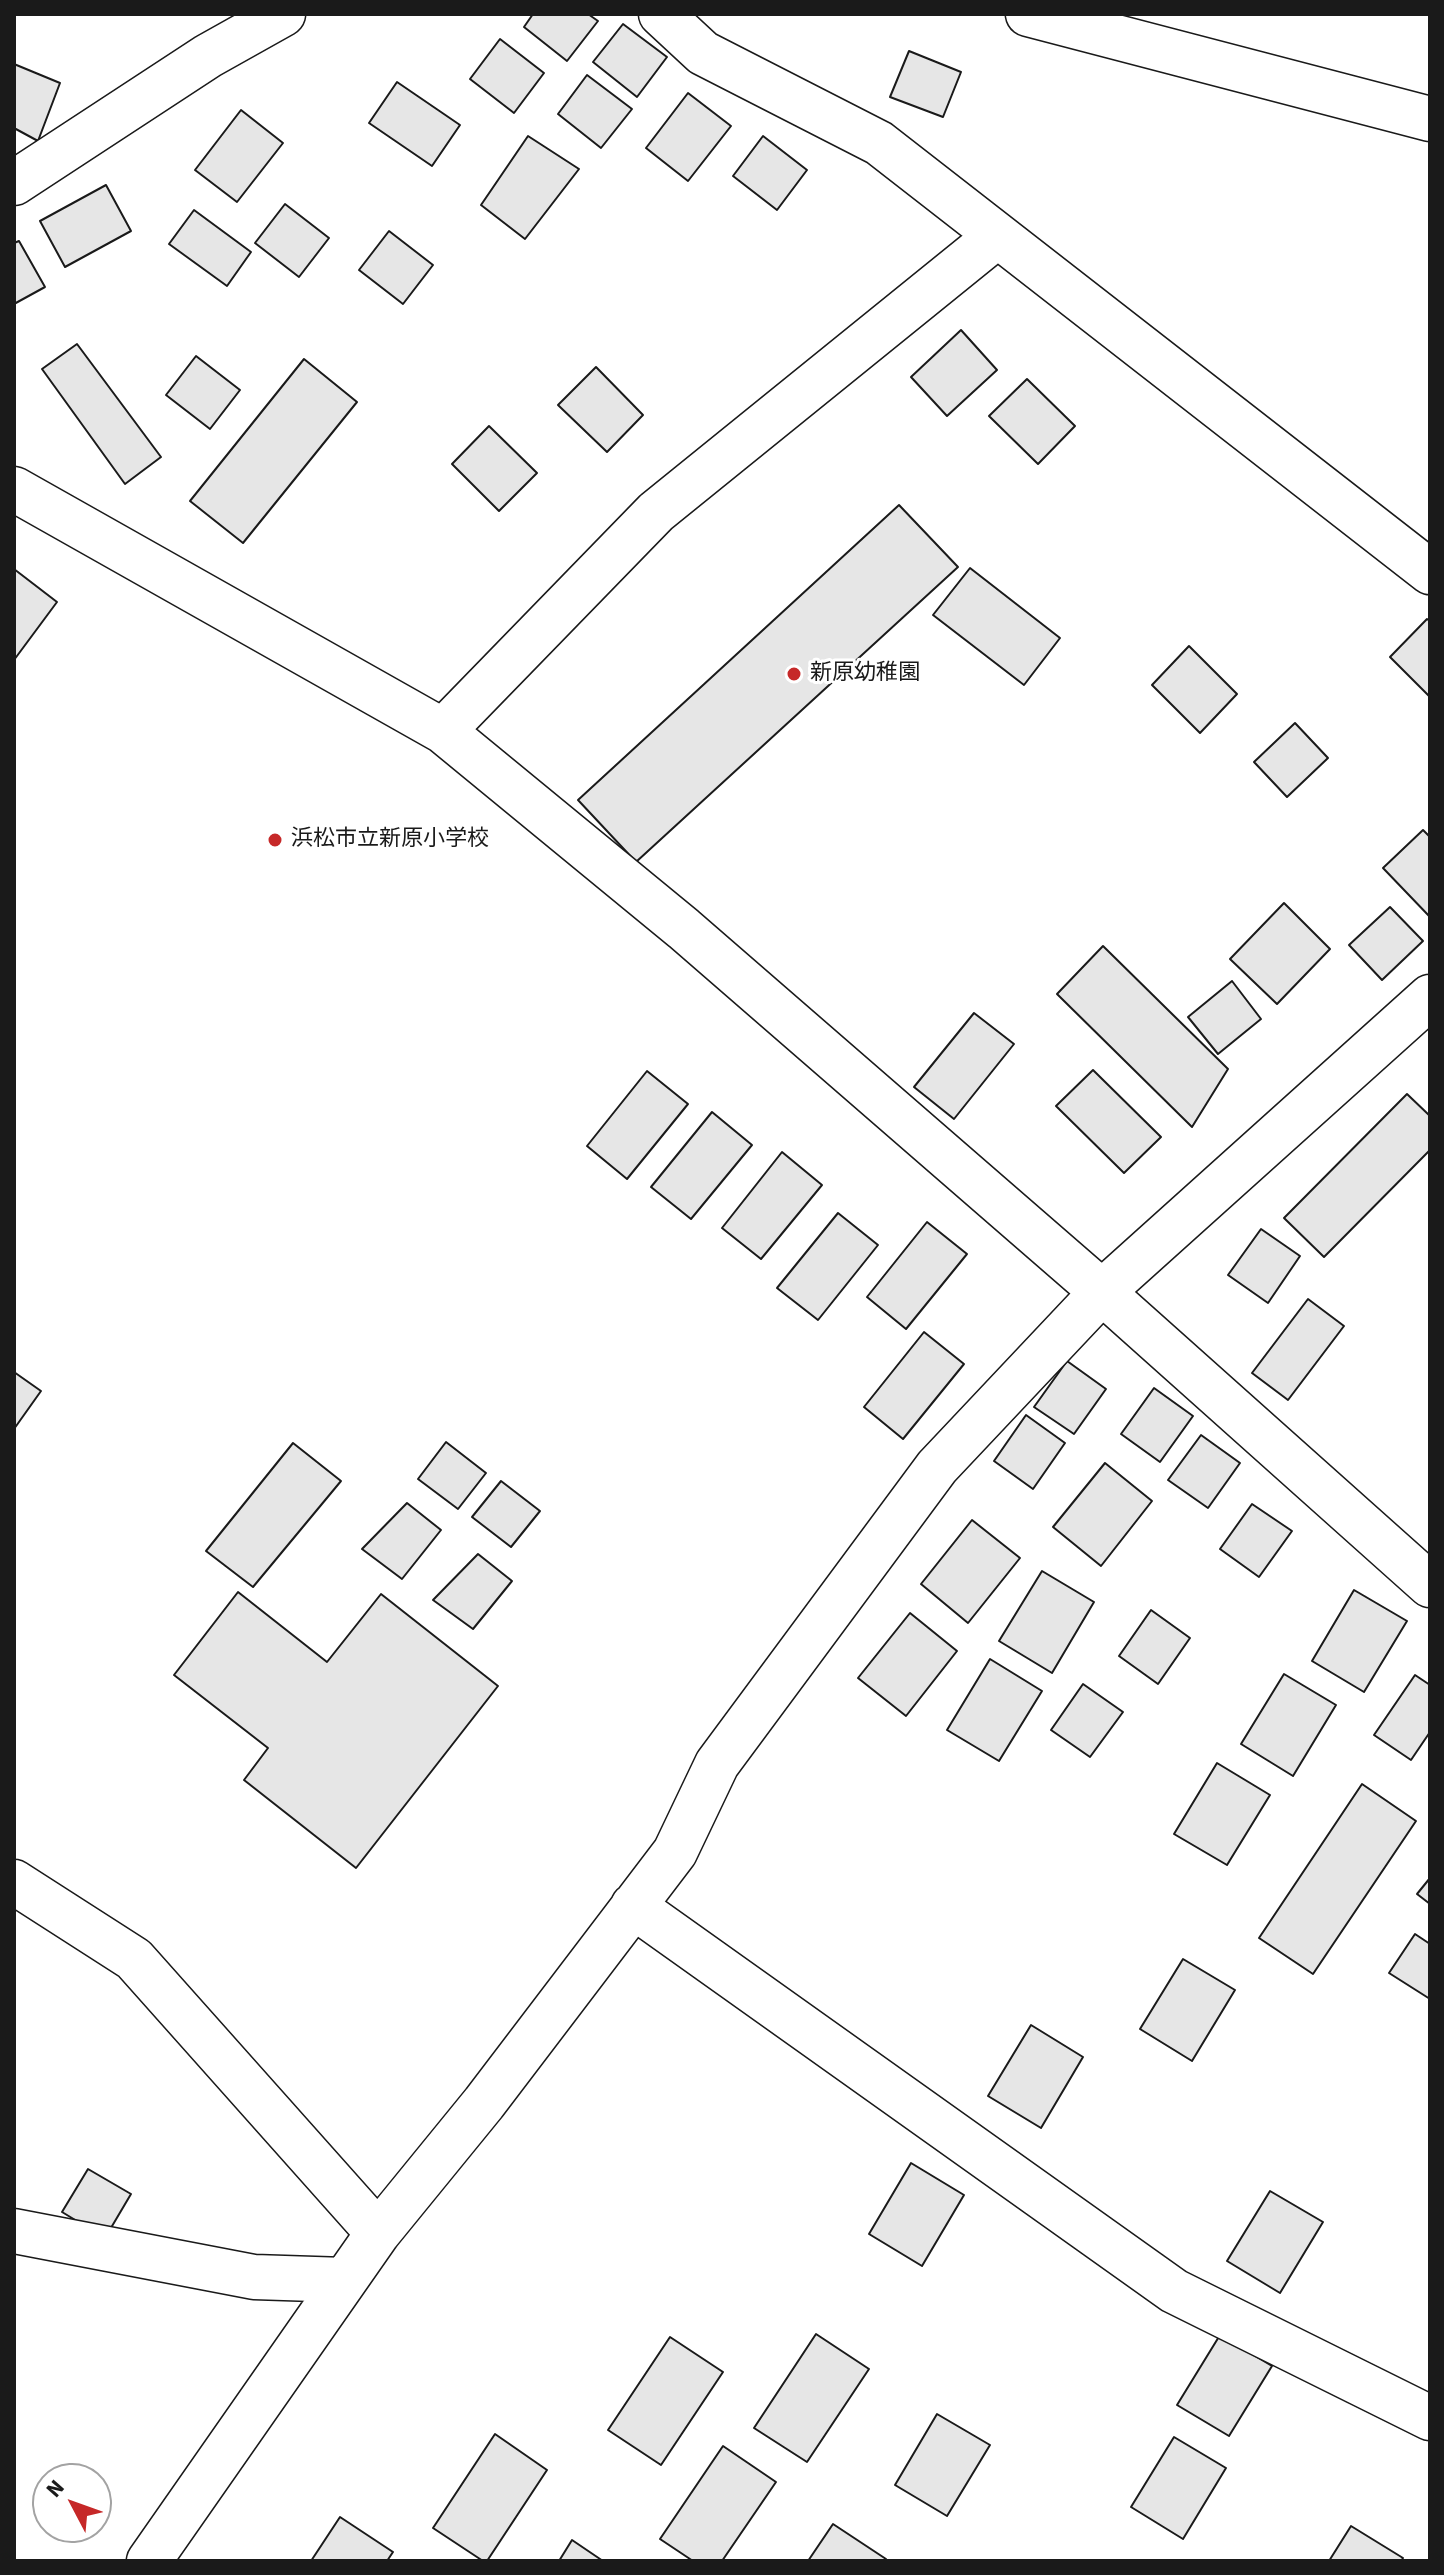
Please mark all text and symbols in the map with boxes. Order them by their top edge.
place label: 新原幼稚園 [810,661,920,687]
marker: 新原幼稚園 [785,665,803,683]
place label: 浜松市立新原小学校 [291,827,489,853]
marker: 浜松市立新原小学校 [266,831,284,849]
north arrow [32,2463,112,2543]
text: N [39,2473,72,2505]

